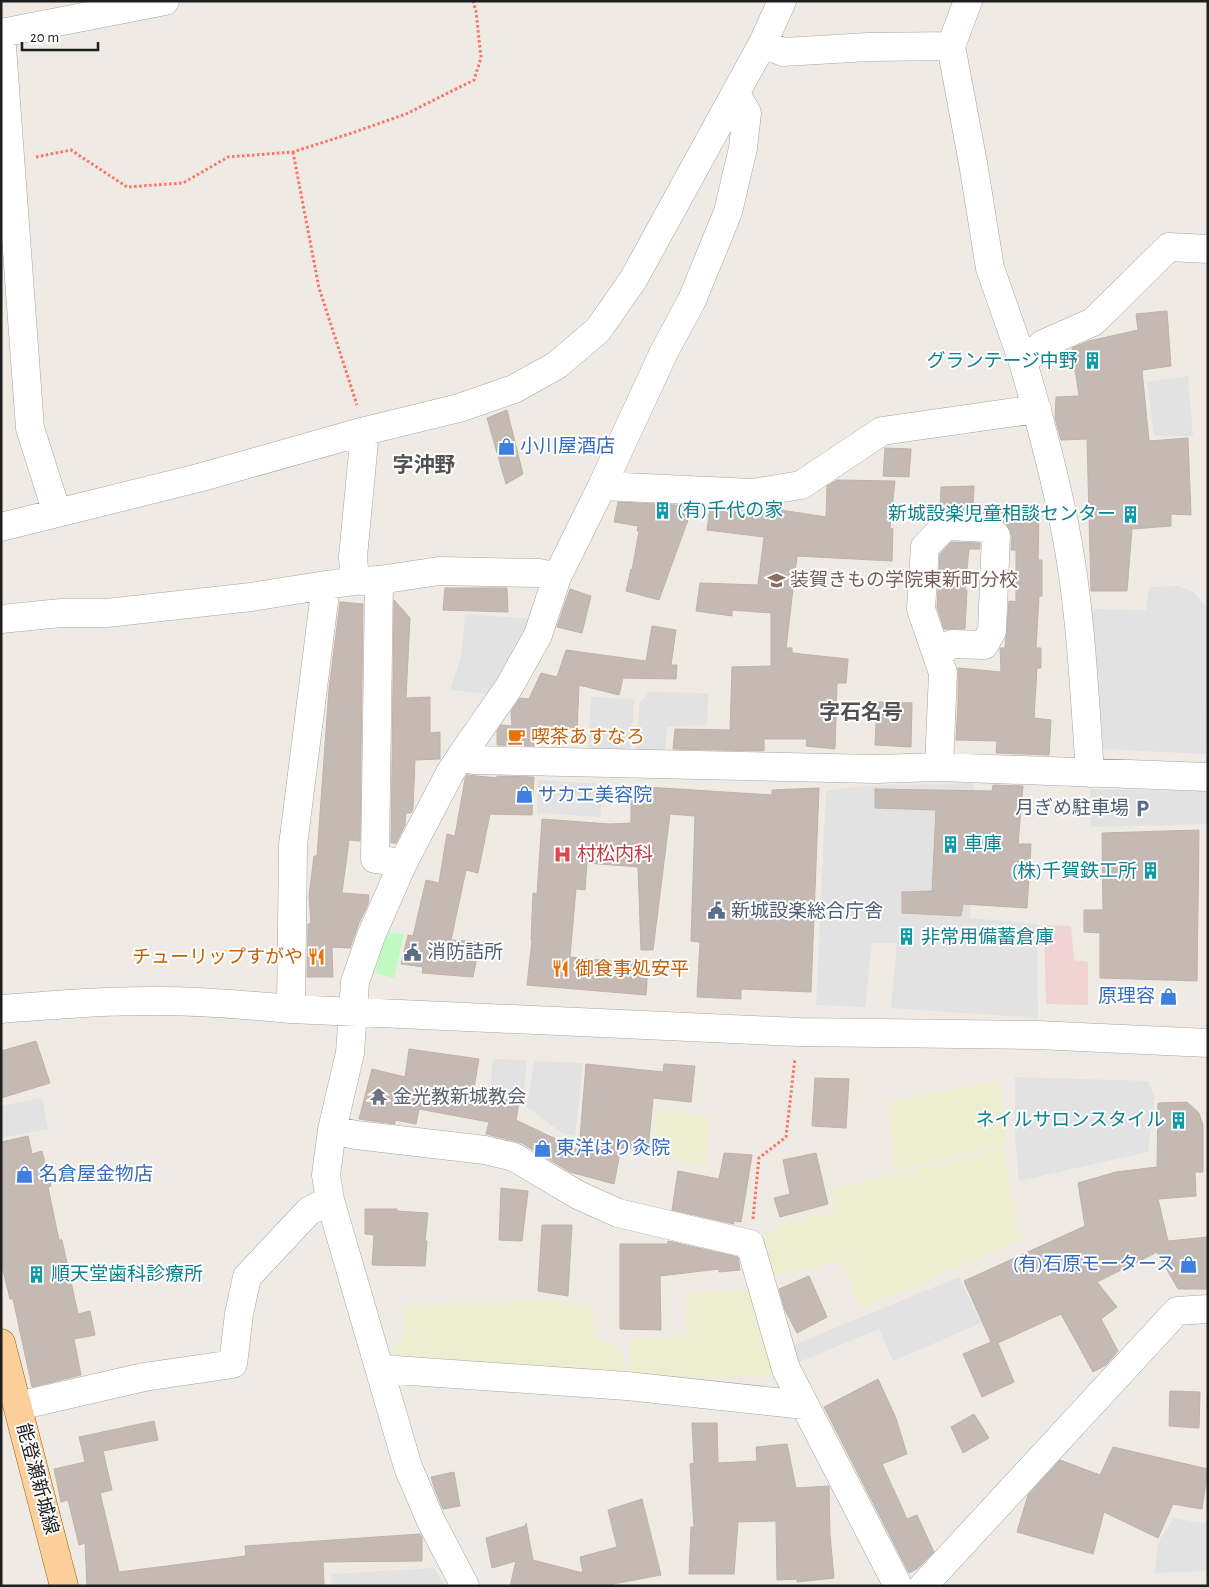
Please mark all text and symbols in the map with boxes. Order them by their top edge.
scale bar [22,20,99,52]
text: 20 m [30,30,59,45]
place label: グランテージ中野 [926,351,1078,371]
building icon: グランテージ中野 [1082,351,1102,371]
place label: 小川屋酒店 [520,435,615,456]
shop icon: 小川屋酒店 [496,436,516,456]
district label: 字沖野 [393,453,456,476]
building icon: (有)千代の家 [653,500,673,520]
place label: (有)千代の家 [677,500,783,520]
place label: 新城設楽児童相談センター [888,503,1116,524]
building icon: 新城設楽児童相談センター [1120,504,1140,524]
place label: 装賀きもの学院東新町分校 [790,569,1018,590]
school or university icon: 装賀きもの学院東新町分校 [766,570,786,590]
district label: 字石名号 [819,700,903,723]
cafe icon: 喫茶あすなろ [507,727,527,747]
place label: 喫茶あすなろ [531,727,645,747]
shop icon: サカエ美容院 [514,785,534,805]
place label: サカエ美容院 [538,785,652,805]
place label: 月ぎめ駐車場 [1015,797,1129,818]
parking icon: 月ぎめ駐車場 [1133,798,1153,818]
building icon: 車庫 [940,834,960,854]
place label: 車庫 [964,834,1002,854]
place label: 村松内科 [577,843,653,864]
hospital icon: 村松内科 [553,844,573,864]
place label: (株)千賀鉄工所 [1012,860,1137,881]
building icon: (株)千賀鉄工所 [1141,861,1161,881]
place label: 新城設楽総合庁舎 [731,900,883,921]
public building icon: 新城設楽総合庁舎 [707,901,727,921]
place label: 非常用備蓄倉庫 [921,926,1054,947]
building icon: 非常用備蓄倉庫 [897,927,917,947]
place label: 消防詰所 [427,941,503,962]
public building icon: 消防詰所 [403,942,423,962]
place label: チューリップすがや [132,946,303,967]
restaurant icon: チューリップすがや [307,947,327,967]
place label: 御食事処安平 [575,958,689,979]
restaurant icon: 御食事処安平 [551,959,571,979]
place label: 原理容 [1098,986,1155,1006]
shop icon: 原理容 [1159,986,1179,1006]
place label: 金光教新城教会 [393,1086,526,1107]
temple icon: 金光教新城教会 [369,1087,389,1107]
place label: ネイルサロンスタイル [975,1110,1165,1130]
building icon: ネイルサロンスタイル [1169,1110,1189,1130]
shop icon: 東洋はり灸院 [532,1138,552,1158]
place label: 東洋はり灸院 [556,1138,670,1158]
place label: 名倉屋金物店 [39,1163,153,1184]
shop icon: 名倉屋金物店 [15,1164,35,1184]
place label: (有)石原モータース [1013,1254,1175,1274]
shop icon: (有)石原モータース [1179,1254,1199,1274]
building icon: 順天堂歯科診療所 [27,1264,47,1284]
place label: 順天堂歯科診療所 [51,1264,203,1284]
street label: 能登瀬新城線 [13,1421,62,1537]

